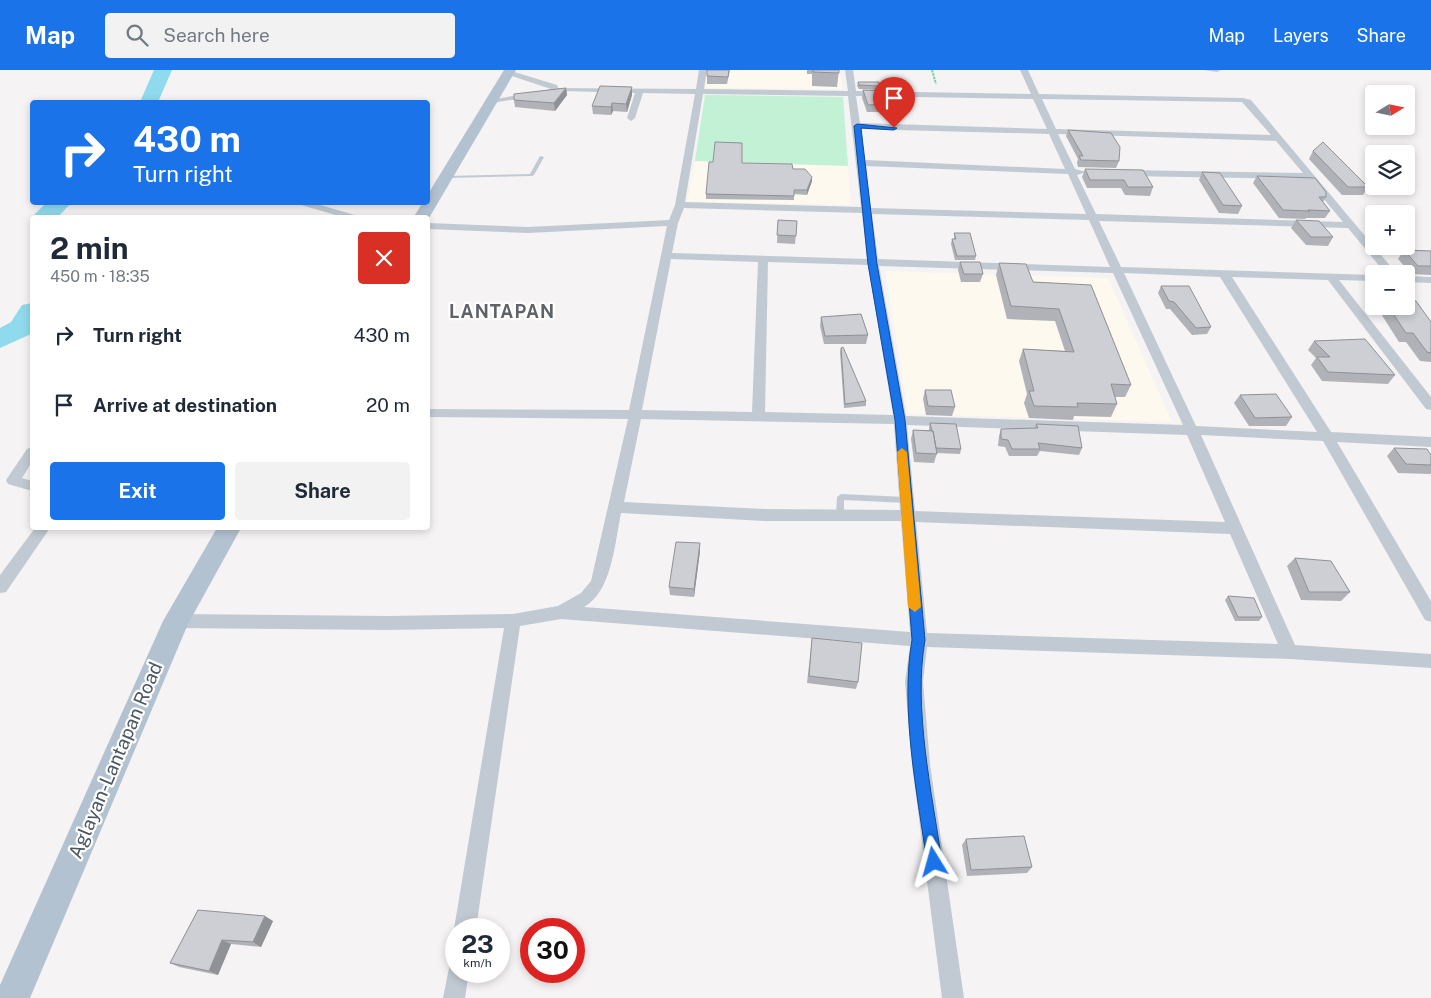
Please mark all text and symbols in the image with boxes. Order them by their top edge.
search box [105,13,455,58]
text: Map [25,21,75,49]
icon: search [123,21,151,49]
text: Search here [163,24,270,46]
text: Map [1209,25,1245,46]
text: Layers [1273,25,1329,46]
text: Share [1357,25,1406,46]
pin [873,77,915,128]
icon: arrive [880,84,908,112]
north arrow [1365,85,1415,135]
map controls [1365,85,1415,315]
text: 430 m [133,119,241,160]
icon: right [50,120,115,185]
button: layers [1365,145,1415,195]
text: Turn right [133,161,233,187]
button: + [1365,205,1415,255]
text: 2 min [50,230,129,266]
button: close [358,232,410,284]
button: − [1365,265,1415,315]
text: 450 m · 18:35 [50,267,150,286]
district label: LANTAPAN [449,301,555,322]
icon: right [50,321,78,349]
text: Turn right [93,324,182,346]
text: 430 m [354,324,410,346]
icon: arrive [50,391,78,419]
text: Arrive at destination [93,394,277,416]
text: 20 m [366,394,410,416]
button: Exit [50,462,225,520]
button: Share [235,462,410,520]
street label: Aglayan-Lantapan Road [64,658,166,862]
position arrow [907,835,959,887]
speed limit sign: 30 [520,918,585,983]
text: 23 [461,929,494,959]
text: km/h [463,956,492,970]

